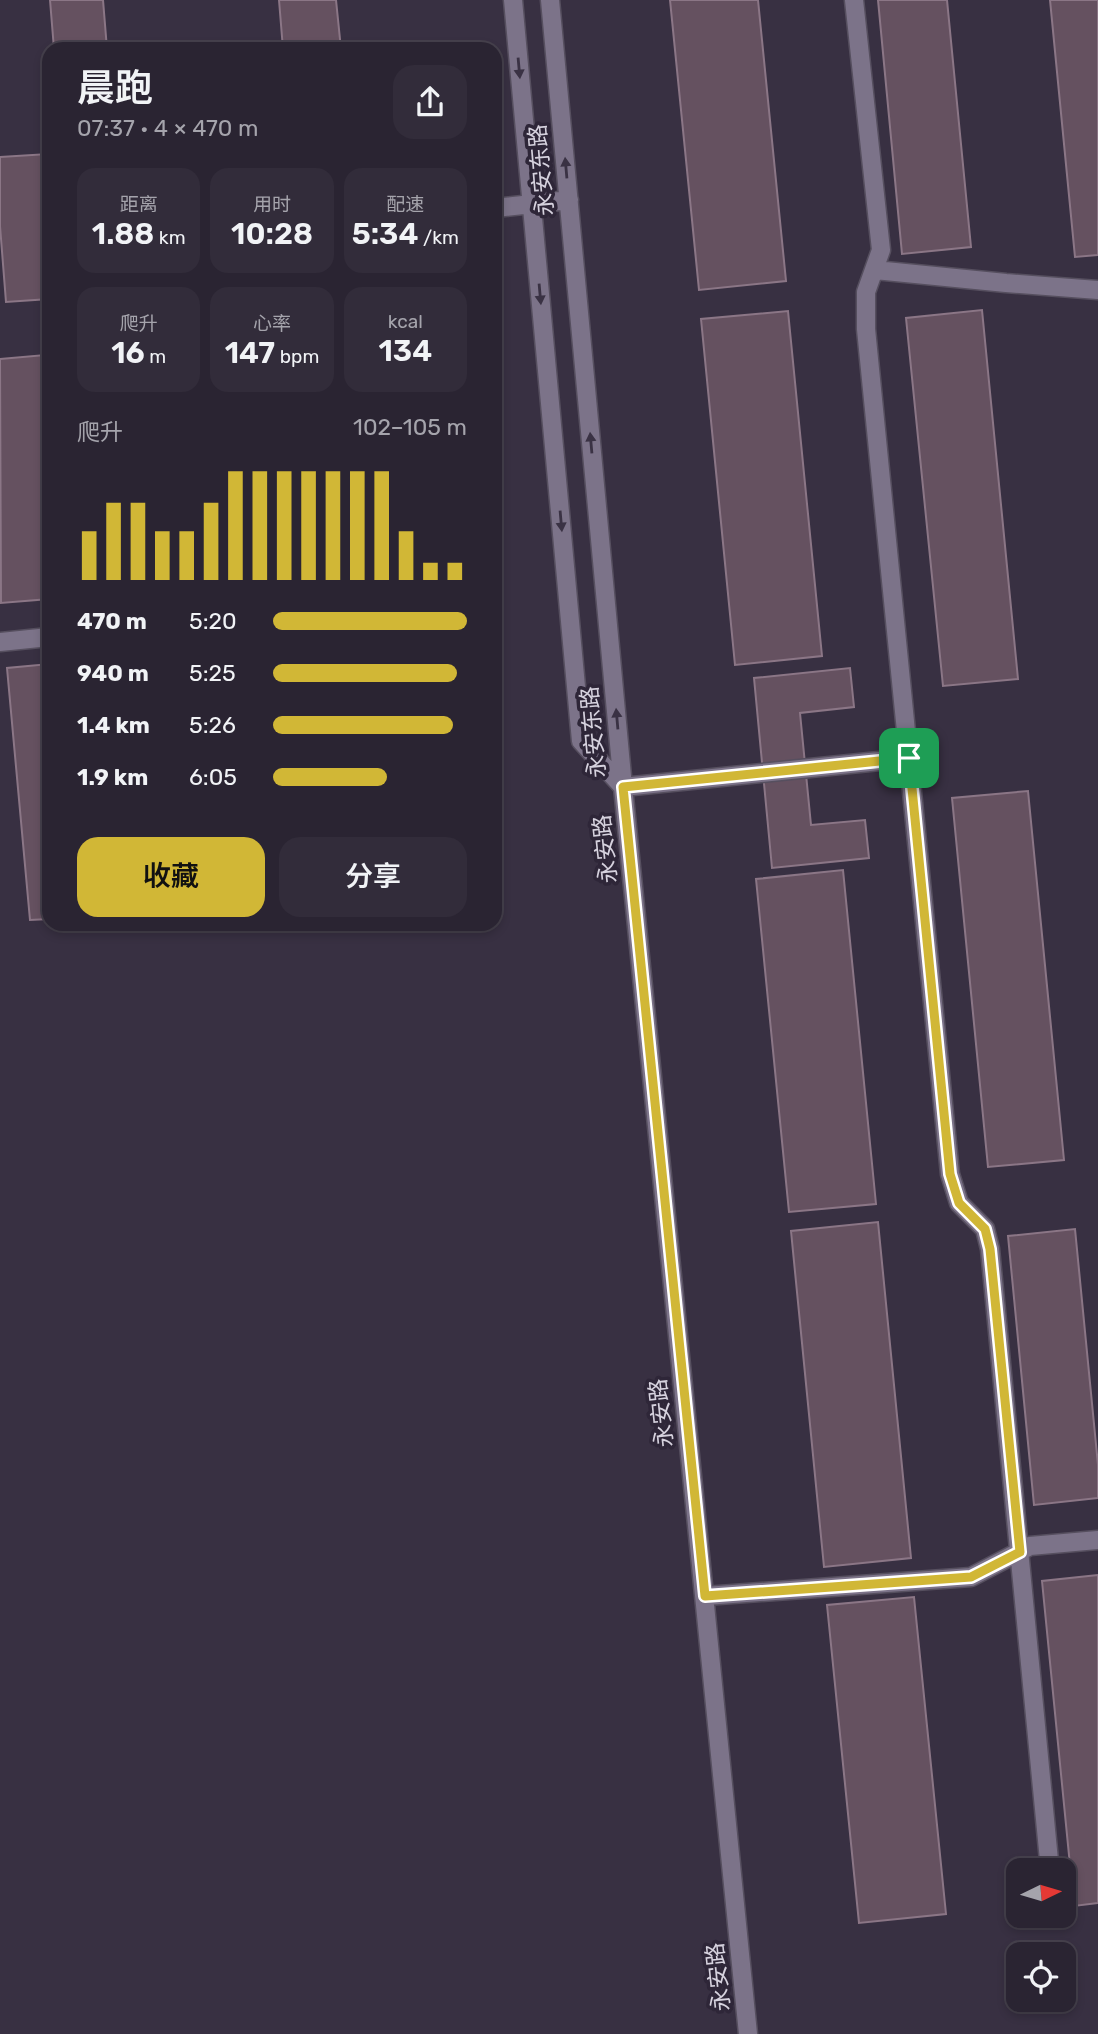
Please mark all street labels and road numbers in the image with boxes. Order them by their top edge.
street label: 永安东路 [523,123,559,217]
street label: 永安东路 [575,685,611,779]
street label: 永安路 [587,813,623,885]
street label: 永安路 [643,1377,679,1449]
street label: 永安路 [700,1941,736,2013]

